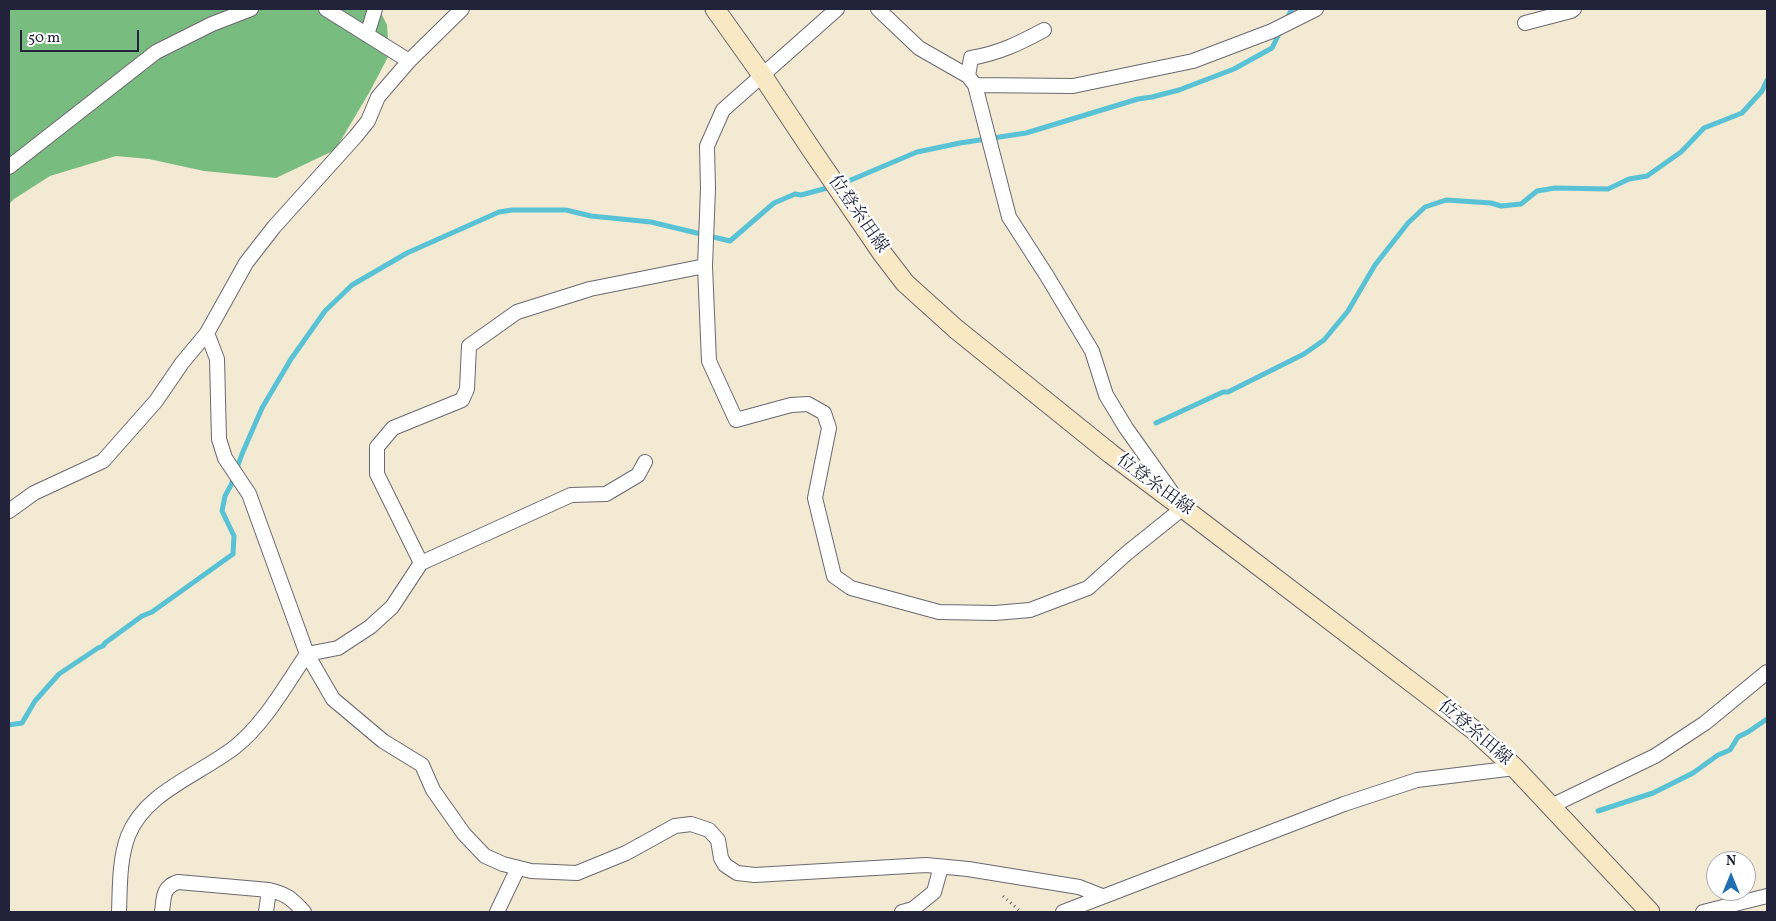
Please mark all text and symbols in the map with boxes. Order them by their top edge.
scale bar [22,20,141,52]
text: 50 m [28,28,60,49]
street label: 位登糸田線 [822,172,892,258]
street label: 位登糸田線 [1111,451,1197,521]
street label: 位登糸田線 [1433,697,1515,771]
north arrow [1706,851,1756,901]
text: N [1726,852,1736,871]

